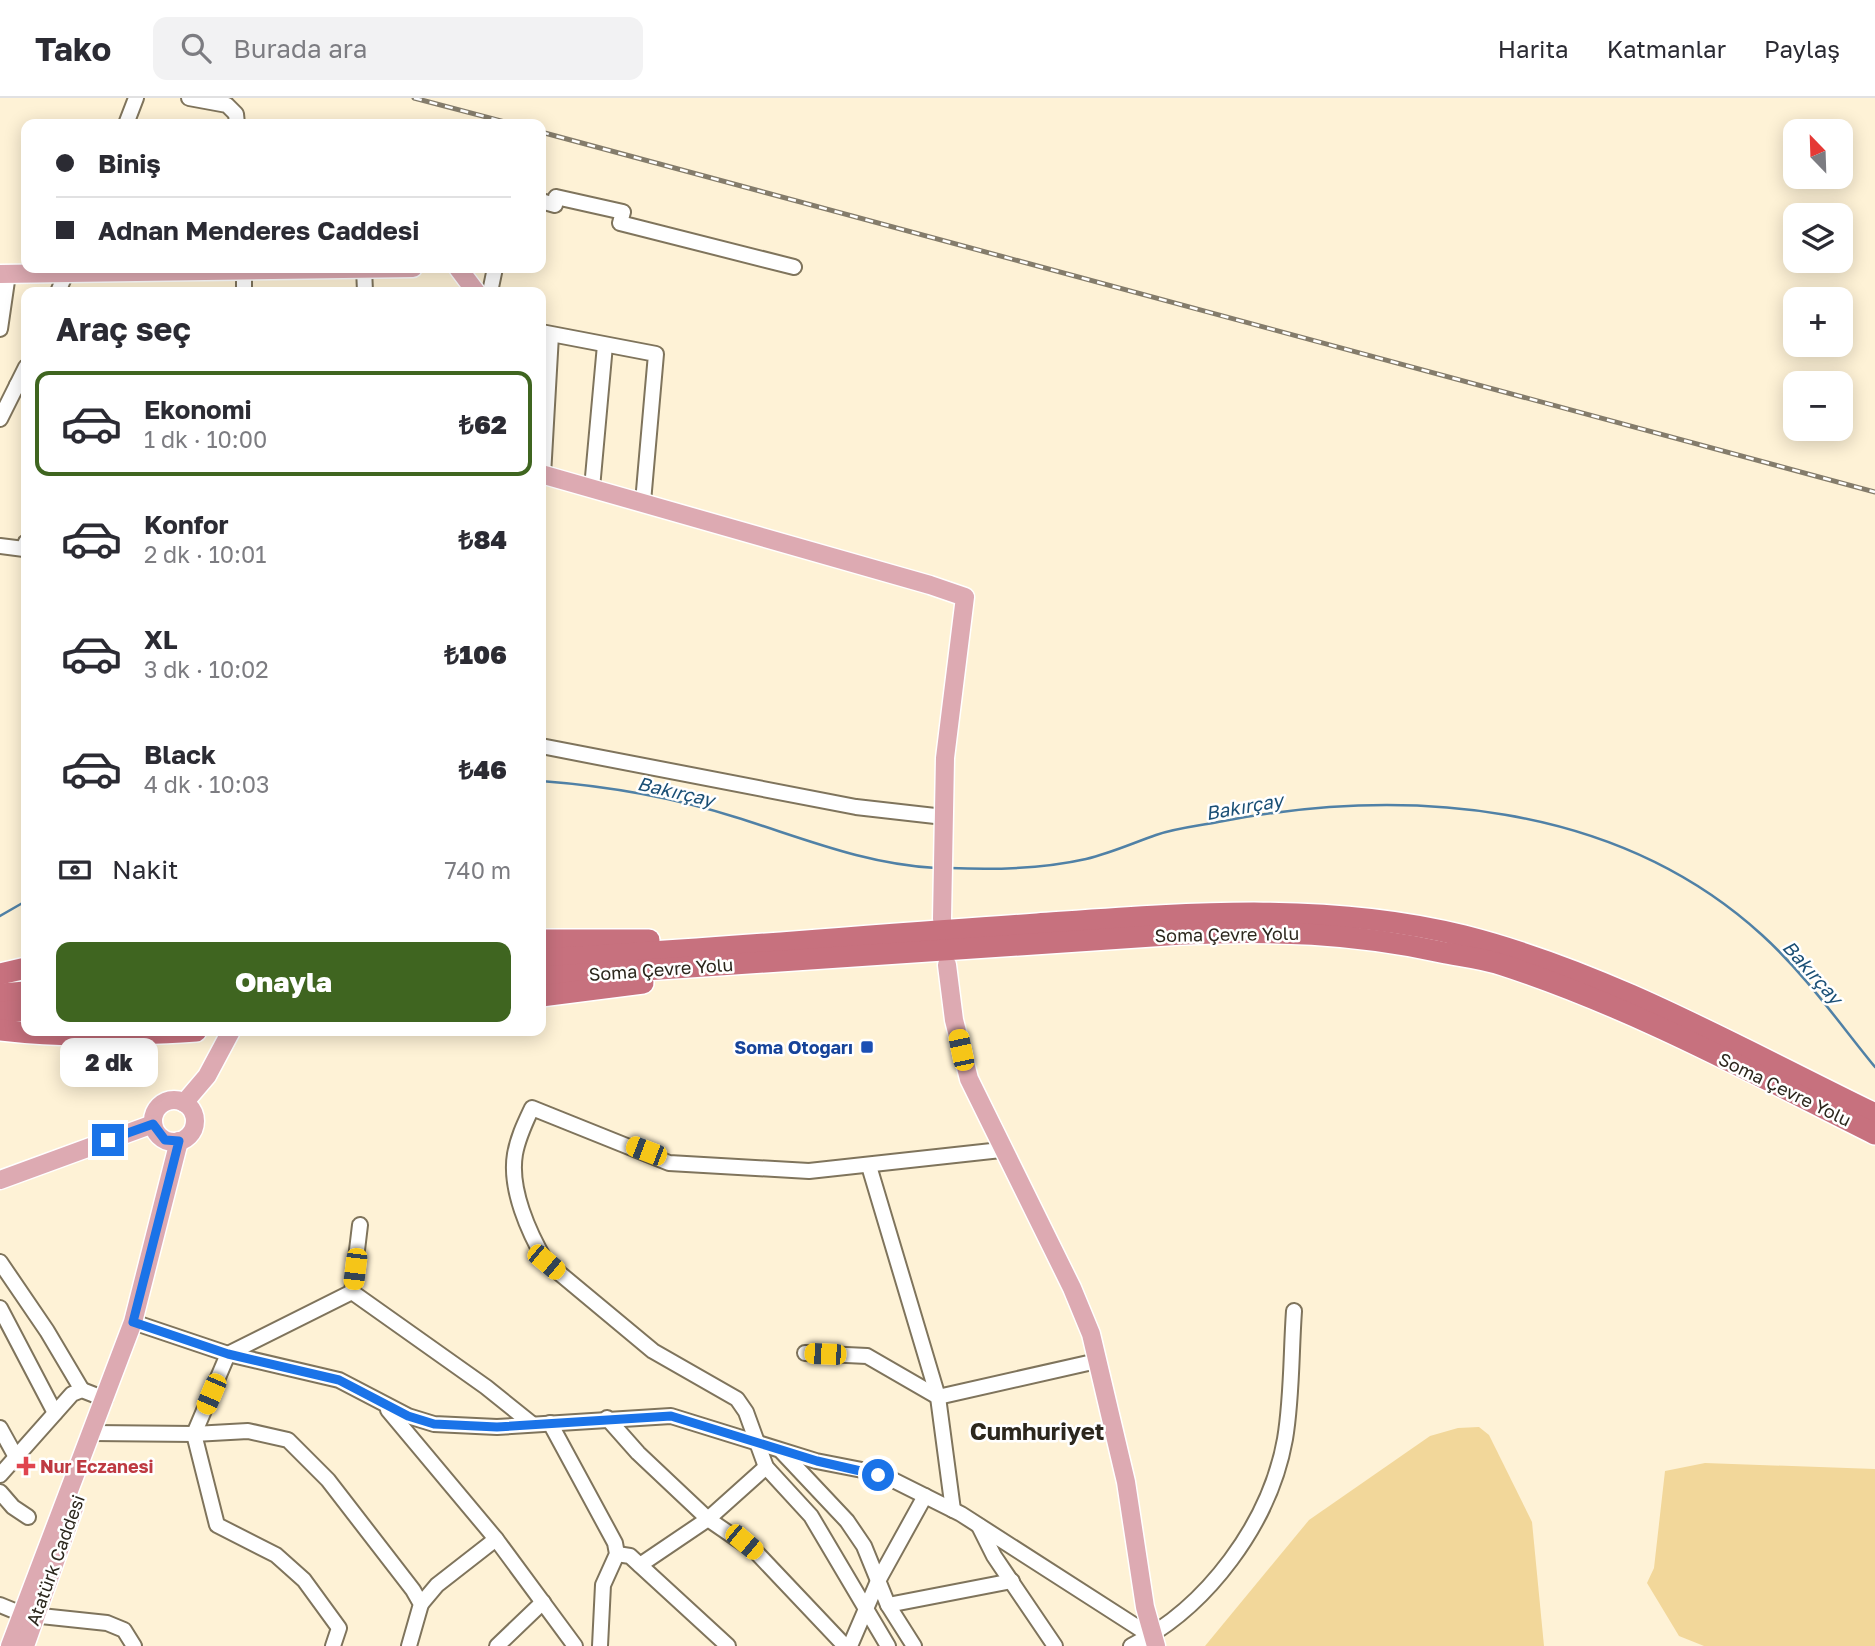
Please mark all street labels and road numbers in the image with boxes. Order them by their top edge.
street label: Soma Çevre Yolu [1154,922,1300,946]
street label: Soma Çevre Yolu [588,953,734,985]
street label: Soma Çevre Yolu [1715,1047,1855,1131]
street label: Atatürk Caddesi [21,1492,89,1628]

